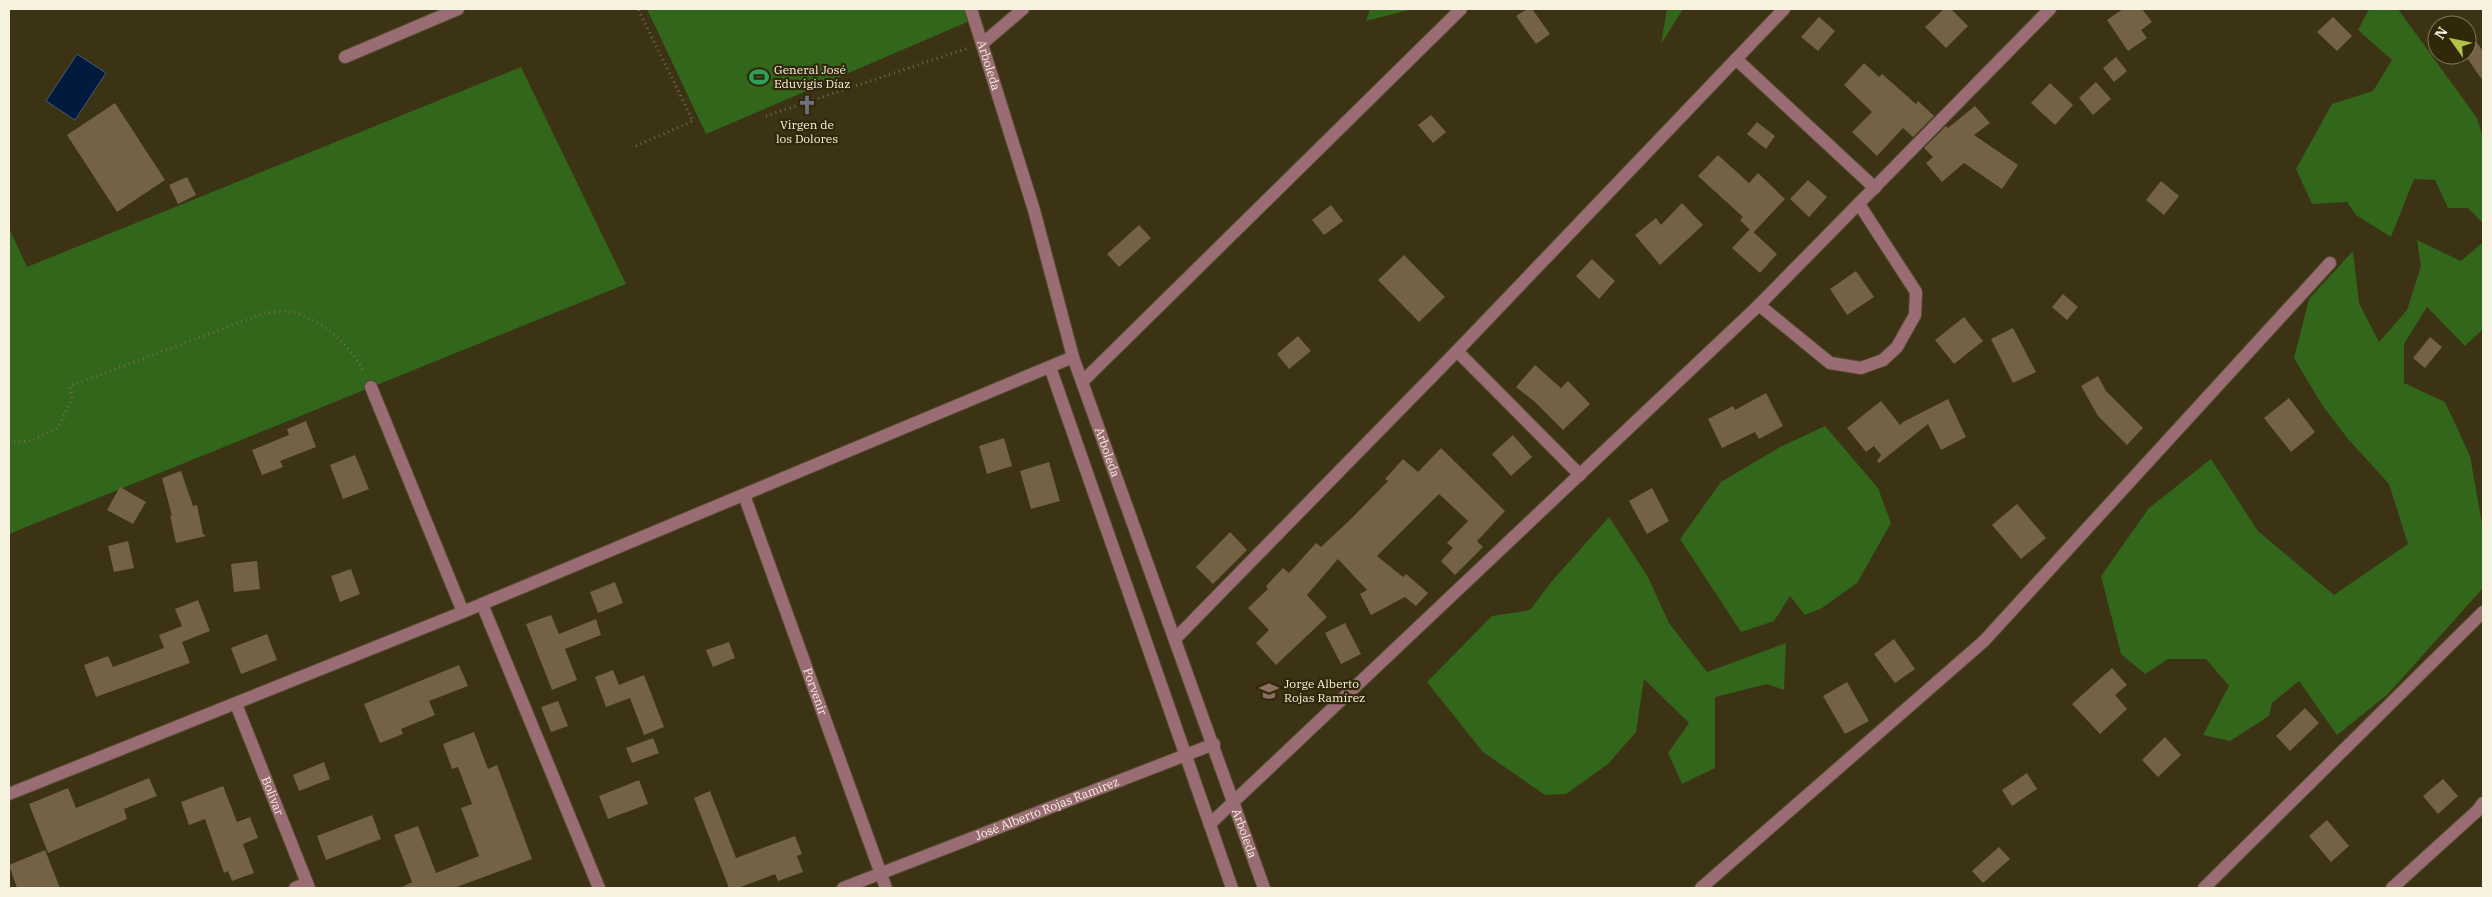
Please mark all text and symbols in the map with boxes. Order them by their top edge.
north arrow [2427,15,2477,65]
text: N [2431,23,2452,42]
street label: Arboleda [974,38,1004,92]
place label: General José Eduvigis Díaz [774,62,850,91]
sports icon: General José Eduvigis Díaz [748,66,770,88]
church icon: Virgen de los Dolores [796,94,818,116]
place label: Virgen de los Dolores [776,117,838,146]
street label: Arboleda [1092,425,1124,479]
street label: Porvenir [800,666,831,718]
place label: Jorge Alberto Rojas Ramírez [1284,676,1365,705]
school or university icon: Jorge Alberto Rojas Ramírez [1258,680,1280,702]
street label: Bolivar [259,774,288,818]
street label: José Alberto Rojas Ramírez [973,774,1121,843]
street label: Arboleda [1229,806,1261,860]

